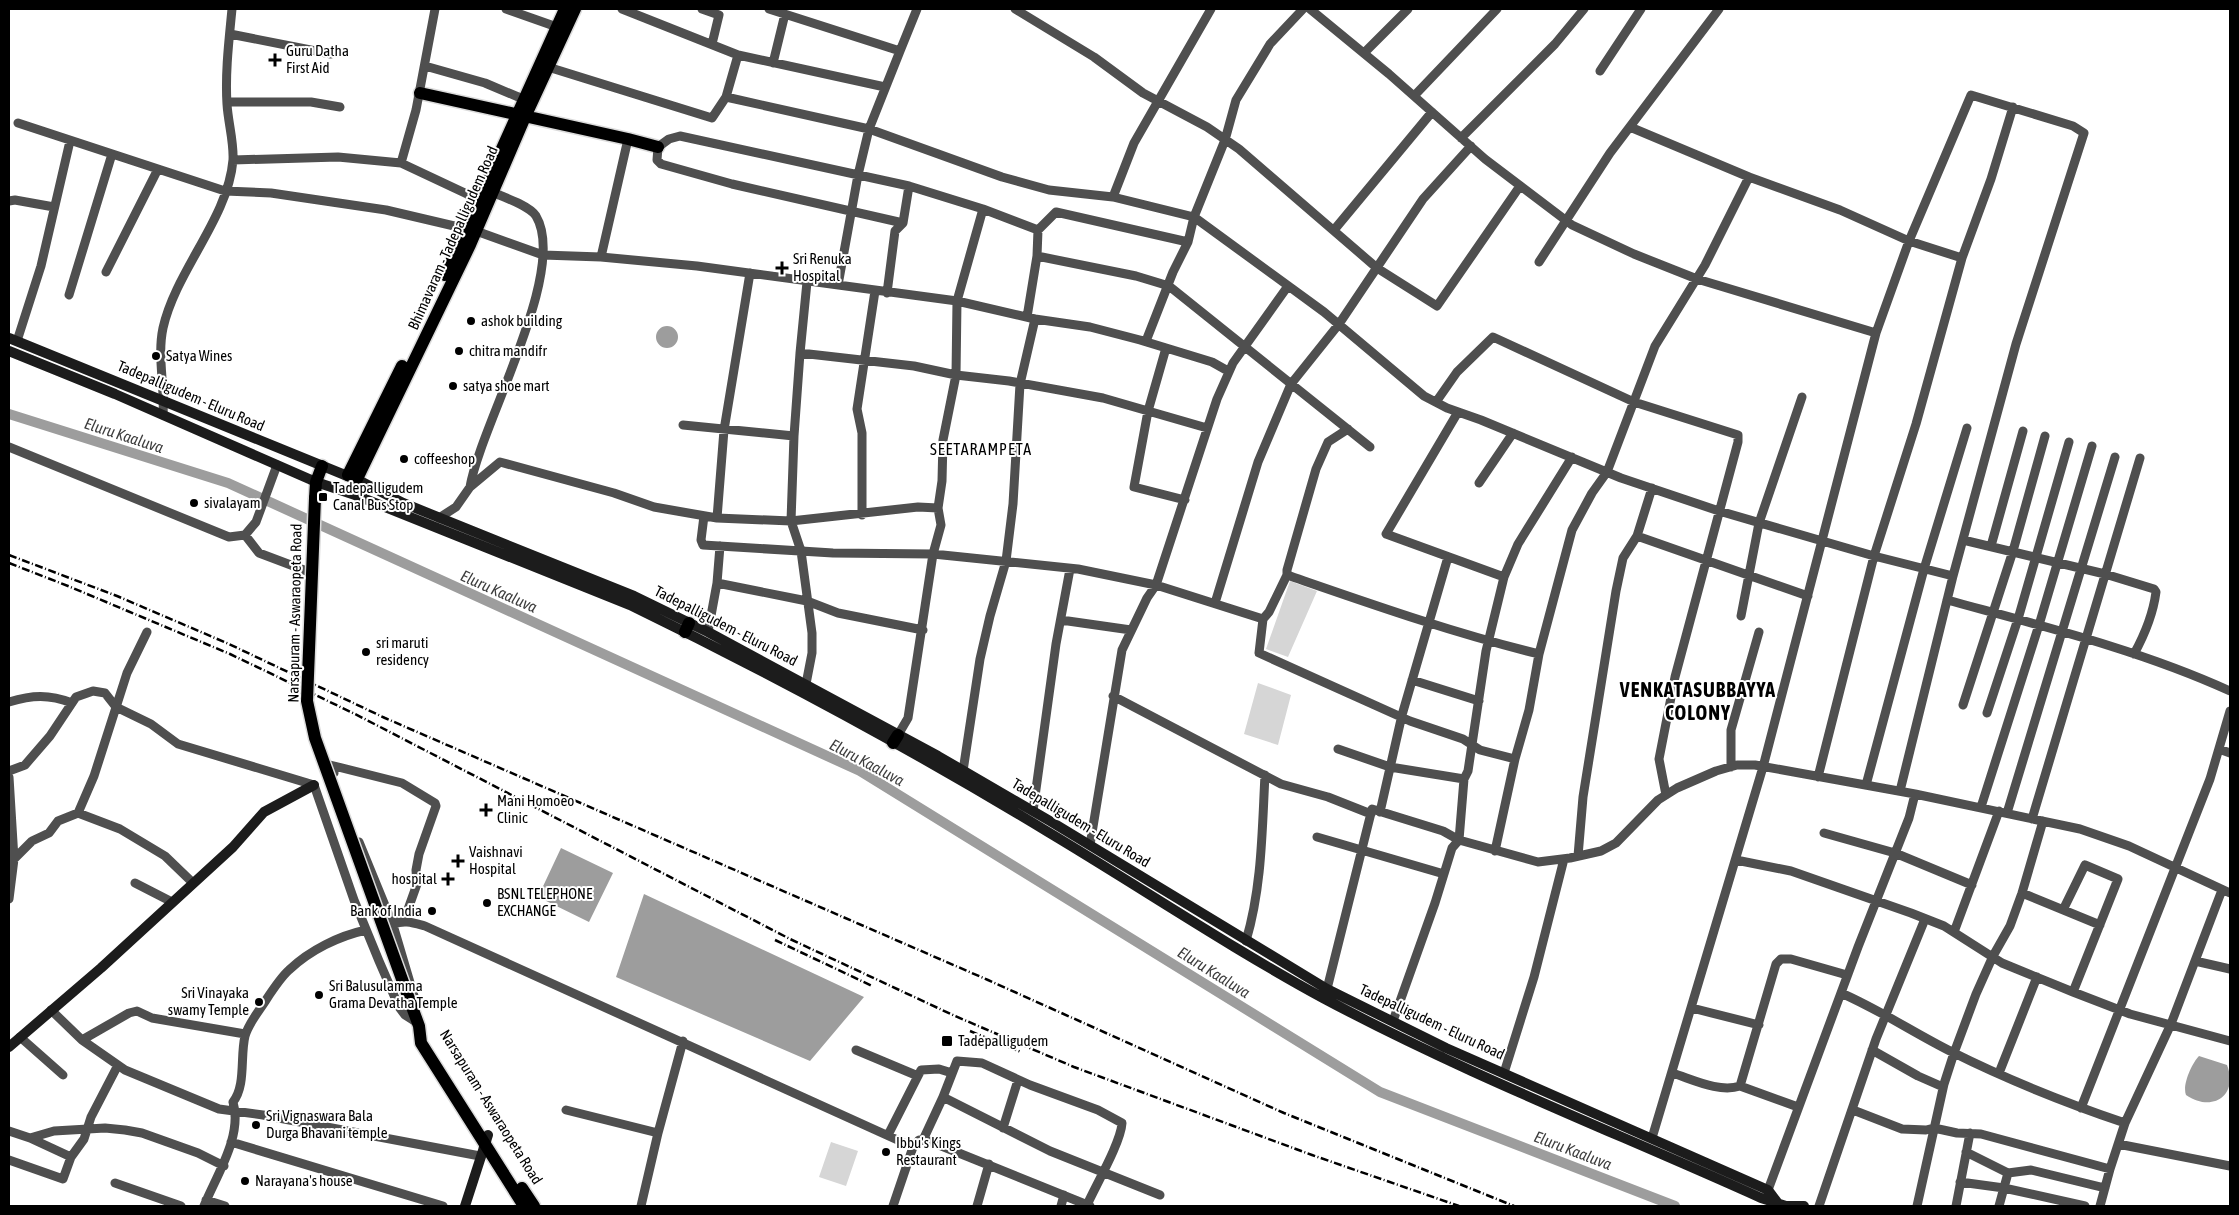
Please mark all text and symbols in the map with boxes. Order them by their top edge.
place label: Guru Datha First Aid [286,42,349,76]
marker: Guru Datha First Aid [268,53,282,67]
street label: Bhimavaram - Tadepalligudem Road [404,143,501,332]
place label: Sri Renuka Hospital [793,250,852,284]
marker: Sri Renuka Hospital [775,261,789,275]
place label: ashok building [481,312,563,329]
marker: ashok building [465,315,477,327]
place label: chitra mandifr [469,342,548,359]
marker: chitra mandifr [453,345,465,357]
place label: Satya Wines [166,347,232,364]
marker: Satya Wines [150,350,162,362]
street label: Tadepalligudem - Eluru Road [115,357,267,434]
place label: satya shoe mart [463,377,550,394]
marker: satya shoe mart [447,380,459,392]
water label: Eluru Kaaluva [82,414,166,456]
district label: SEETARAMPETA [930,440,1032,458]
place label: coffeeshop [414,450,475,467]
marker: coffeeshop [398,453,410,465]
place label: Tadepalligudem Canal Bus Stop [333,479,423,513]
marker: Tadepalligudem Canal Bus Stop [317,491,329,503]
place label: sivalayam [204,494,261,511]
marker: sivalayam [188,497,200,509]
street label: Narsapuram - Aswaraopeta Road [284,523,305,703]
water label: Eluru Kaaluva [458,566,540,616]
street label: Tadepalligudem - Eluru Road [652,582,801,669]
place label: sri maruti residency [376,634,429,668]
marker: sri maruti residency [360,646,372,658]
district label: VENKATASUBBAYYA COLONY [1619,678,1776,724]
water label: Eluru Kaaluva [827,735,908,789]
street label: Tadepalligudem - Eluru Road [1009,775,1153,871]
place label: Mani Homoeo Clinic [497,792,574,826]
marker: Mani Homoeo Clinic [479,803,493,817]
place label: Vaishnavi Hospital [469,843,523,877]
marker: Vaishnavi Hospital [451,854,465,868]
place label: hospital [392,870,437,887]
marker: hospital [441,872,455,886]
place label: BSNL TELEPHONE EXCHANGE [497,885,593,919]
marker: BSNL TELEPHONE EXCHANGE [481,897,493,909]
place label: Bank of India [350,902,422,919]
marker: Bank of India [426,905,438,917]
water label: Eluru Kaaluva [1175,943,1254,1002]
place label: Sri Balusulamma Grama Devatha Temple [329,977,458,1011]
street label: Tadepalligudem - Eluru Road [1357,980,1507,1063]
place label: Sri Vinayaka swamy Temple [168,984,249,1018]
marker: Sri Balusulamma Grama Devatha Temple [313,989,325,1001]
marker: Sri Vinayaka swamy Temple [253,996,265,1008]
street label: Narsapuram - Aswaraopeta Road [437,1026,546,1187]
place label: Tadepalligudem [958,1032,1048,1049]
marker: Tadepalligudem [940,1034,954,1048]
place label: Sri Vignaswara Bala Durga Bhavani temple [266,1107,388,1141]
marker: Sri Vignaswara Bala Durga Bhavani temple [250,1119,262,1131]
water label: Eluru Kaaluva [1532,1127,1615,1173]
place label: Ibbu's Kings Restaurant [896,1134,961,1168]
marker: Ibbu's Kings Restaurant [880,1146,892,1158]
place label: Narayana's house [255,1172,353,1189]
marker: Narayana's house [239,1175,251,1187]

